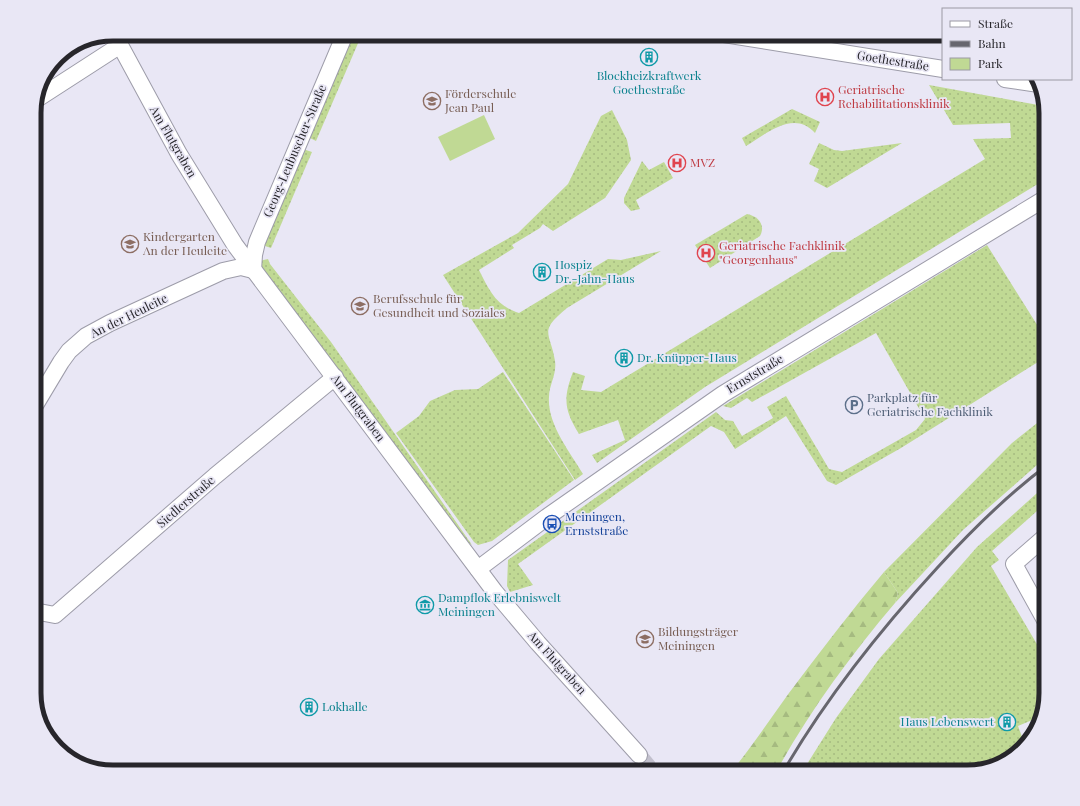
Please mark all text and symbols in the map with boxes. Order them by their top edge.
legend [942,8,1072,80]
text: Straße [978,15,1013,31]
text: Bahn [978,35,1006,51]
street label: Goethestraße [856,46,930,74]
building icon: Blockheizkraftwerk Goethestraße [639,47,659,67]
text: Park [978,55,1003,71]
place label: Blockheizkraftwerk Goethestraße [597,67,702,97]
place label: Geriatrische Rehabilitationsklinik [838,81,950,111]
street label: Georg-Leubuscher-Straße [259,82,329,220]
place label: Förderschule Jean Paul [444,85,516,115]
hospital icon: Geriatrische Rehabilitationsklinik [815,87,835,107]
school or university icon: Förderschule Jean Paul [422,91,442,111]
street label: Am Flutgraben [146,102,201,180]
hospital icon: MVZ [667,153,687,173]
place label: MVZ [690,154,715,170]
place label: Kindergarten An der Heuleite [142,228,227,258]
school or university icon: Kindergarten An der Heuleite [120,234,140,254]
place label: Geriatrische Fachklinik "Georgenhaus" [719,237,845,267]
hospital icon: Geriatrische Fachklinik "Georgenhaus" [696,243,716,263]
place label: Hospiz Dr.-Jahn-Haus [555,256,635,286]
building icon: Hospiz Dr.-Jahn-Haus [532,262,552,282]
street label: An der Heuleite [86,290,170,341]
place label: Berufsschule für Gesundheit und Soziales [373,290,505,320]
school or university icon: Berufsschule für Gesundheit und Soziales [350,296,370,316]
building icon: Dr. Knüpper-Haus [614,348,634,368]
place label: Dr. Knüpper-Haus [637,349,737,365]
street label: Ernststraße [723,350,786,396]
street label: Am Flutgraben [328,370,389,444]
place label: Parkplatz für Geriatrische Fachklinik [867,389,993,419]
parking icon: Parkplatz für Geriatrische Fachklinik [844,395,864,415]
street label: Siedlerstraße [153,472,218,531]
place label: Meiningen, Ernststraße [565,508,628,538]
bus stop icon: Meiningen, Ernststraße [542,514,562,534]
place label: Dampflok Erlebniswelt Meiningen [438,589,562,619]
museum icon: Dampflok Erlebniswelt Meiningen [415,595,435,615]
place label: Bildungsträger Meiningen [658,623,739,653]
street label: Am Flutgraben [524,627,590,697]
school or university icon: Bildungsträger Meiningen [635,629,655,649]
building icon: Lokhalle [299,697,319,717]
place label: Lokhalle [322,698,368,714]
building icon: Haus Lebenswert [997,712,1017,732]
place label: Haus Lebenswert [900,713,995,729]

